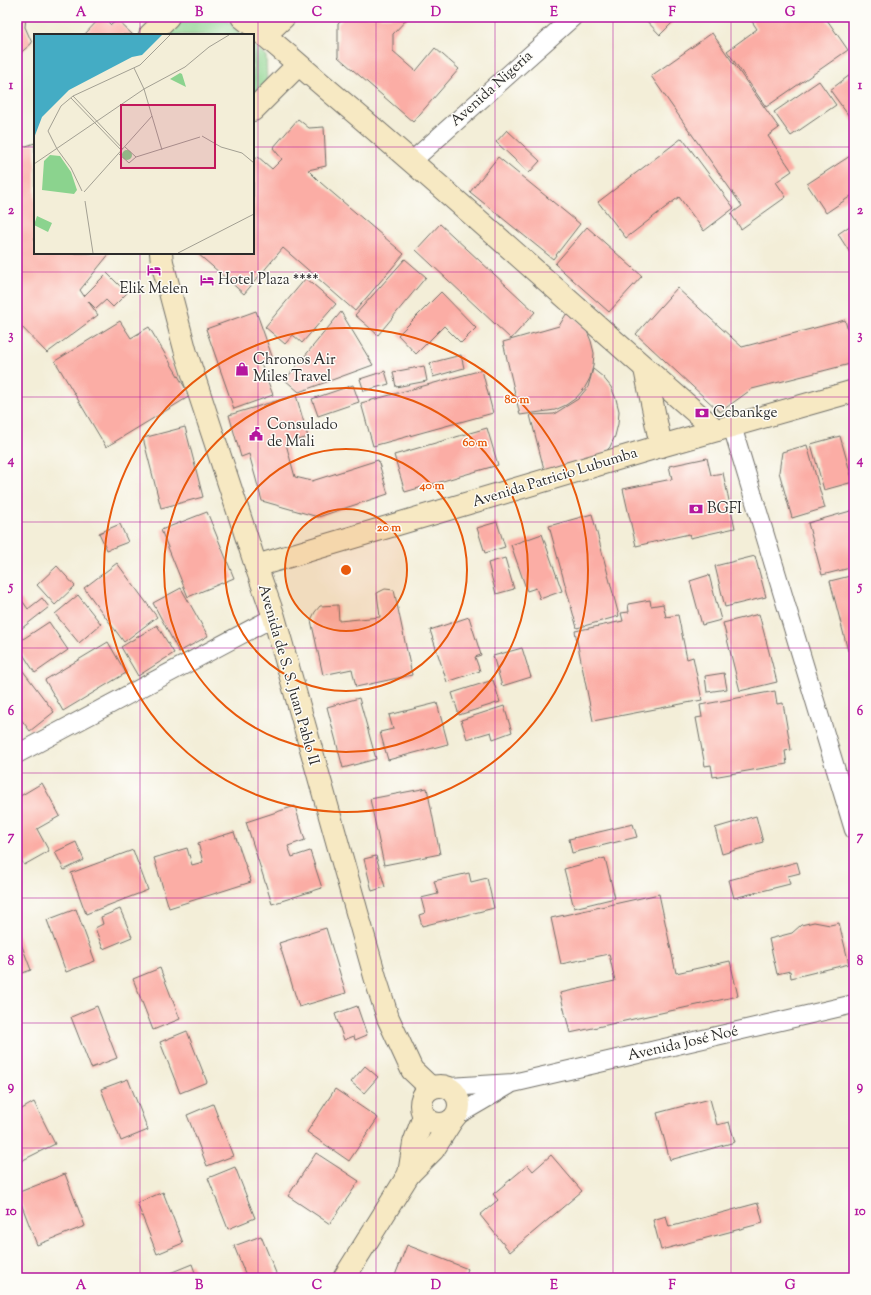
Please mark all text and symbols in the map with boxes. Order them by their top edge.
text: A [76,4,87,22]
text: B [195,4,204,22]
text: C [312,4,322,22]
text: D [431,4,441,22]
text: E [550,4,558,22]
text: F [668,4,676,22]
text: G [785,4,796,22]
inset map [34,34,254,254]
street label: Avenida Nigeria [446,46,538,132]
text: 1 [9,77,14,95]
text: 1 [858,77,863,95]
text: 2 [8,202,15,220]
text: 2 [857,202,864,220]
hotel icon: Elik Melen [146,262,162,278]
place label: Hotel Plaza **** [218,270,319,291]
hotel icon: Hotel Plaza **** [199,272,215,288]
place label: Elik Melen [119,279,189,300]
text: 3 [8,327,14,345]
text: 3 [857,327,863,345]
place label: Chronos Air Miles Travel [253,350,336,388]
shop icon: Chronos Air Miles Travel [234,361,250,377]
text: 80 m [505,391,529,409]
place label: Ccbankge [713,403,777,424]
bank icon: Ccbankge [694,405,710,421]
place label: Consulado de Mali [267,415,338,453]
public building icon: Consulado de Mali [248,426,264,442]
text: 60 m [463,434,487,452]
street label: Avenida Patricio Lubumba [470,443,640,513]
text: 4 [7,452,15,470]
text: 4 [856,452,864,470]
text: 40 m [419,477,444,495]
place label: BGFI [707,499,742,520]
bank icon: BGFI [688,501,704,517]
text: 20 m [377,519,401,537]
centre of rings [339,563,353,577]
text: 5 [8,578,14,596]
text: 5 [857,578,863,596]
street label: Avenida de S. S. Juan Pablo II [252,582,324,768]
text: 6 [8,703,15,721]
text: 6 [857,703,864,721]
text: 7 [8,828,15,846]
text: 7 [857,828,864,846]
text: 8 [8,953,15,971]
text: 8 [857,953,864,971]
street label: Avenida José Noé [626,1021,740,1067]
text: 9 [8,1078,15,1096]
text: 9 [857,1078,864,1096]
text: 10 [5,1203,17,1221]
text: 10 [854,1203,866,1221]
text: A [76,1277,87,1295]
text: B [195,1277,204,1295]
text: C [312,1277,322,1295]
text: D [431,1277,441,1295]
text: E [550,1277,558,1295]
text: F [668,1277,676,1295]
text: G [785,1277,796,1295]

